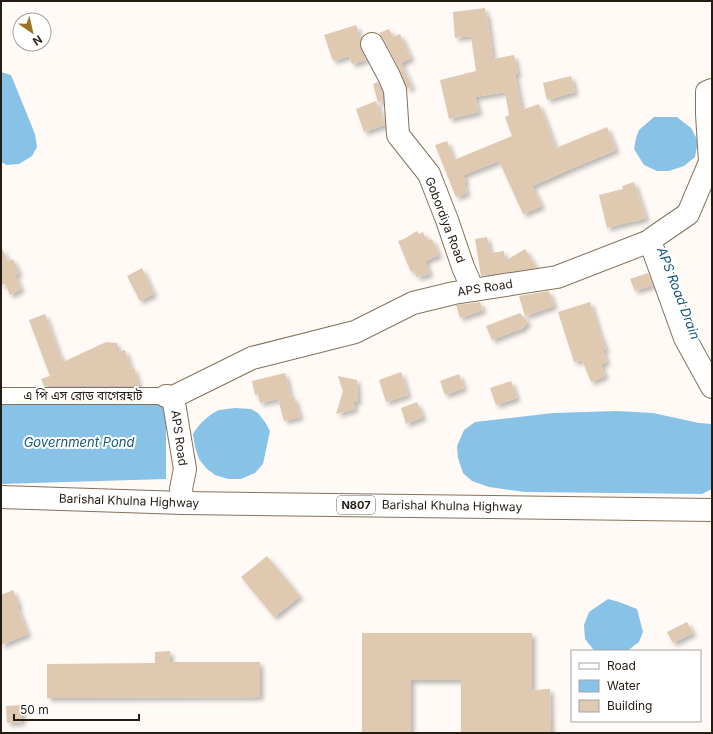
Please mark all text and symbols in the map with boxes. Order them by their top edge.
north arrow [12,12,52,52]
text: N [30,32,45,48]
street label: Gobordiya Road [422,175,469,265]
water label: APS Road Drain [654,244,704,342]
street label: APS Road [456,276,514,299]
street label: এ পি এস রোড বাগেরহাট [24,388,143,403]
street label: APS Road [168,409,191,467]
water label: Government Pond [24,434,134,450]
street label: Barishal Khulna Highway [59,491,200,510]
road number: N807 [337,496,375,514]
street label: Barishal Khulna Highway [382,497,523,514]
legend [571,650,701,722]
text: Road [607,658,636,673]
text: Water [607,678,641,693]
scale bar [14,696,139,722]
text: Building [607,698,652,713]
text: 50 m [20,702,49,717]

